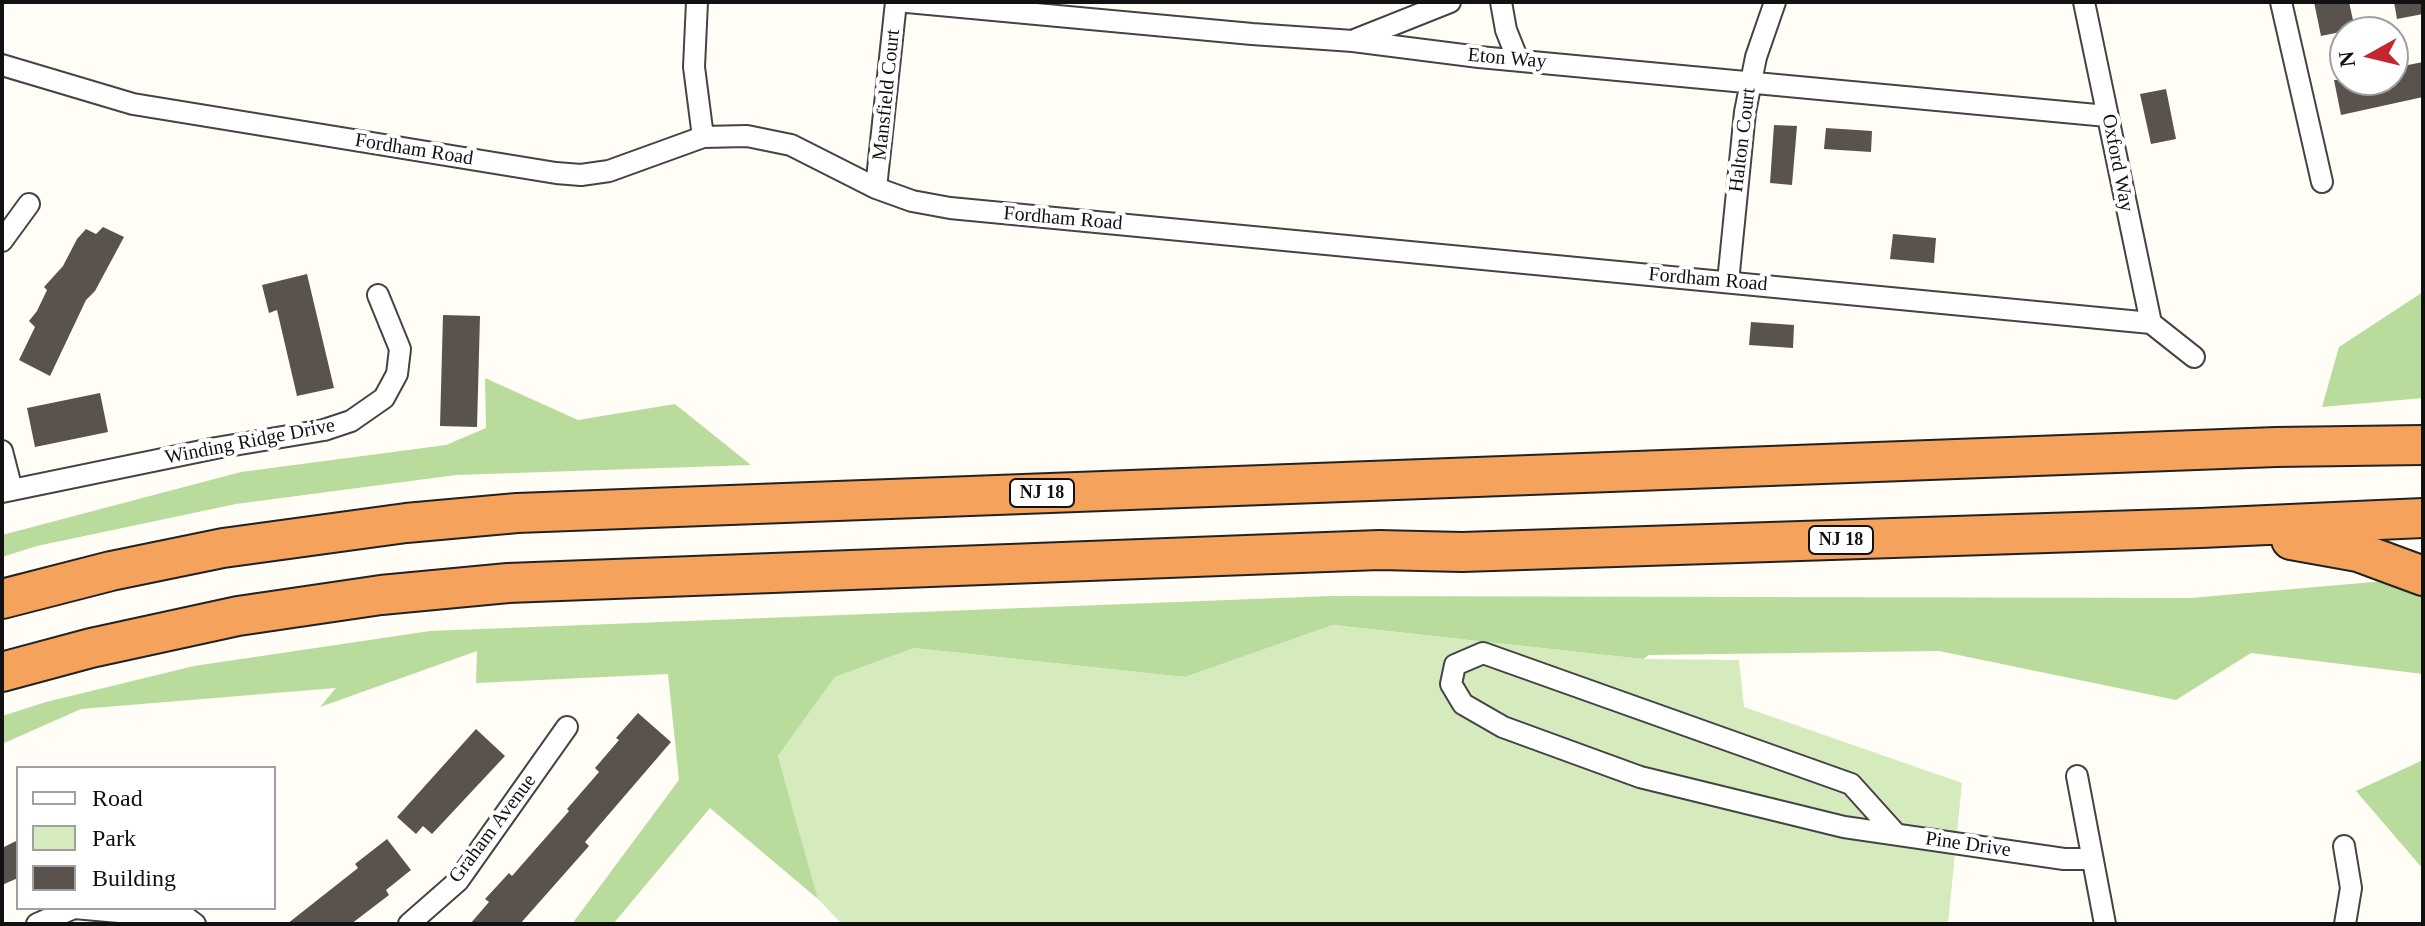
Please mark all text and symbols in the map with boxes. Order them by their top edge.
north arrow [2329,16,2409,96]
street label: Mansfield Court [868,28,906,162]
street label: Eton Way [1467,44,1547,74]
text: N [2333,50,2360,69]
street label: Halton Court [1725,86,1761,194]
street label: Oxford Way [2096,112,2138,214]
street label: Fordham Road [353,129,475,171]
street label: Fordham Road [1002,202,1124,236]
street label: Fordham Road [1647,263,1769,297]
street label: Winding Ridge Drive [163,414,337,470]
road number: NJ 18 [1010,479,1074,507]
road number: NJ 18 [1809,526,1873,554]
legend [16,766,276,910]
street label: Graham Avenue [444,770,542,888]
text: Road [92,785,143,811]
text: Park [92,825,136,851]
street label: Pine Drive [1924,827,2012,863]
text: Building [92,865,176,891]

